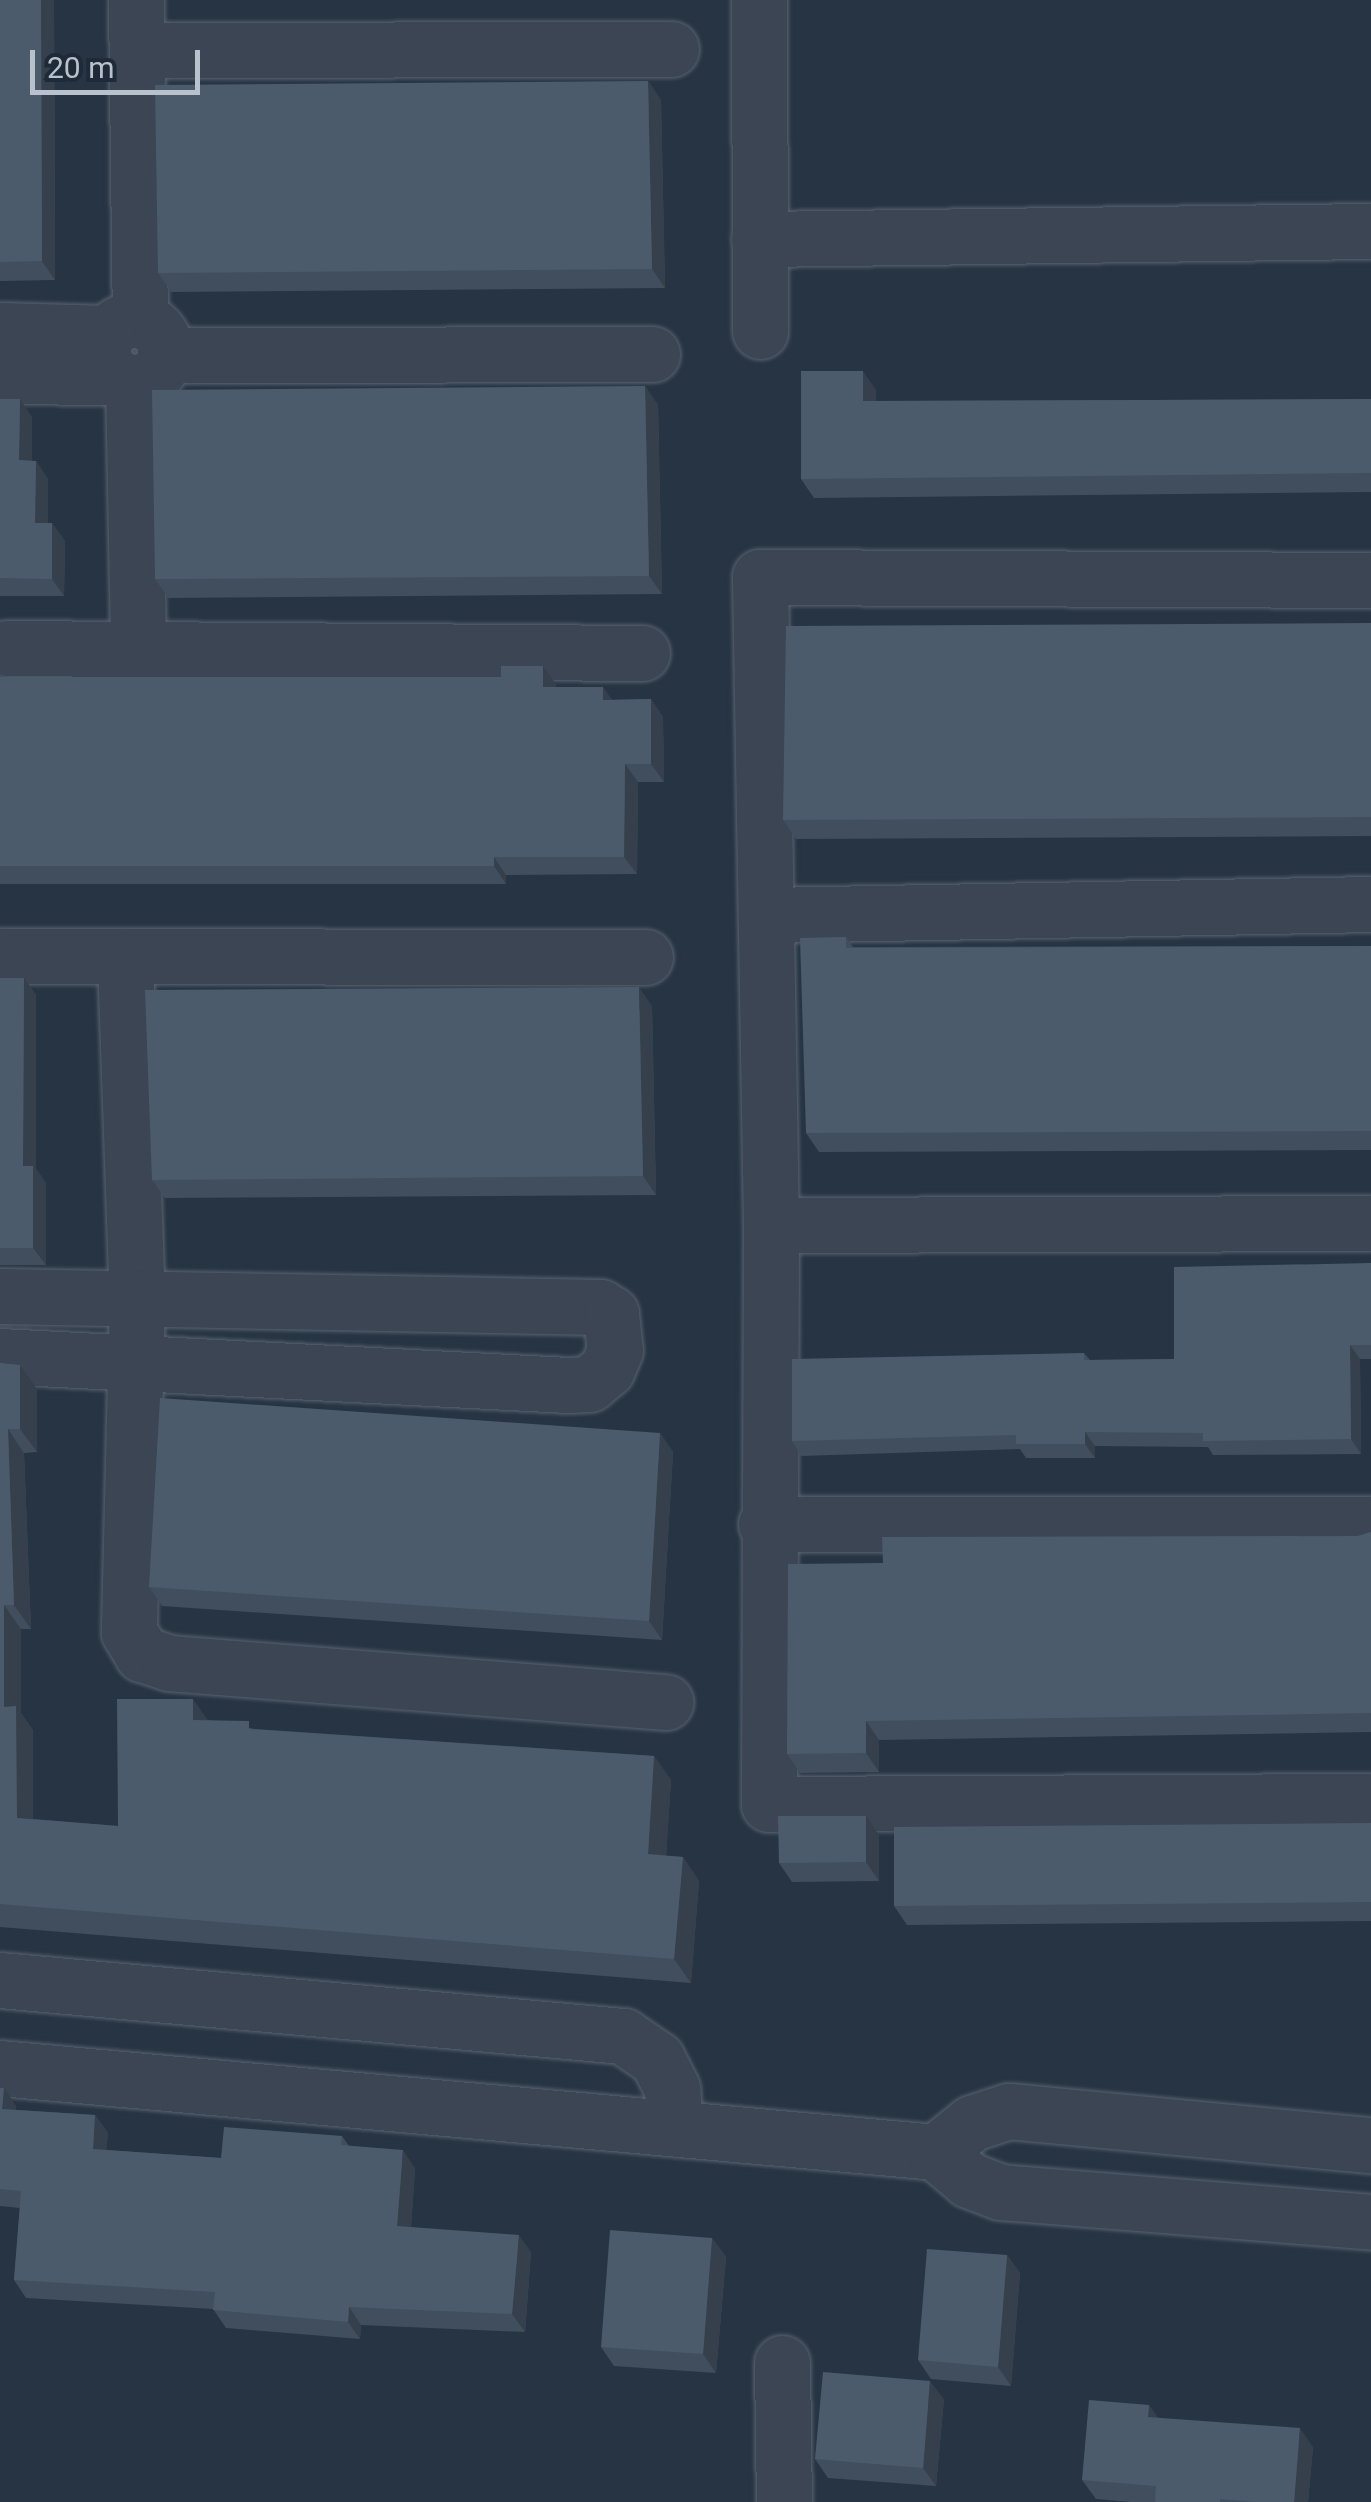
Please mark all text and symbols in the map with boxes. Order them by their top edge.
scale bar [35,30,205,92]
text: 20 m [47,50,114,85]

